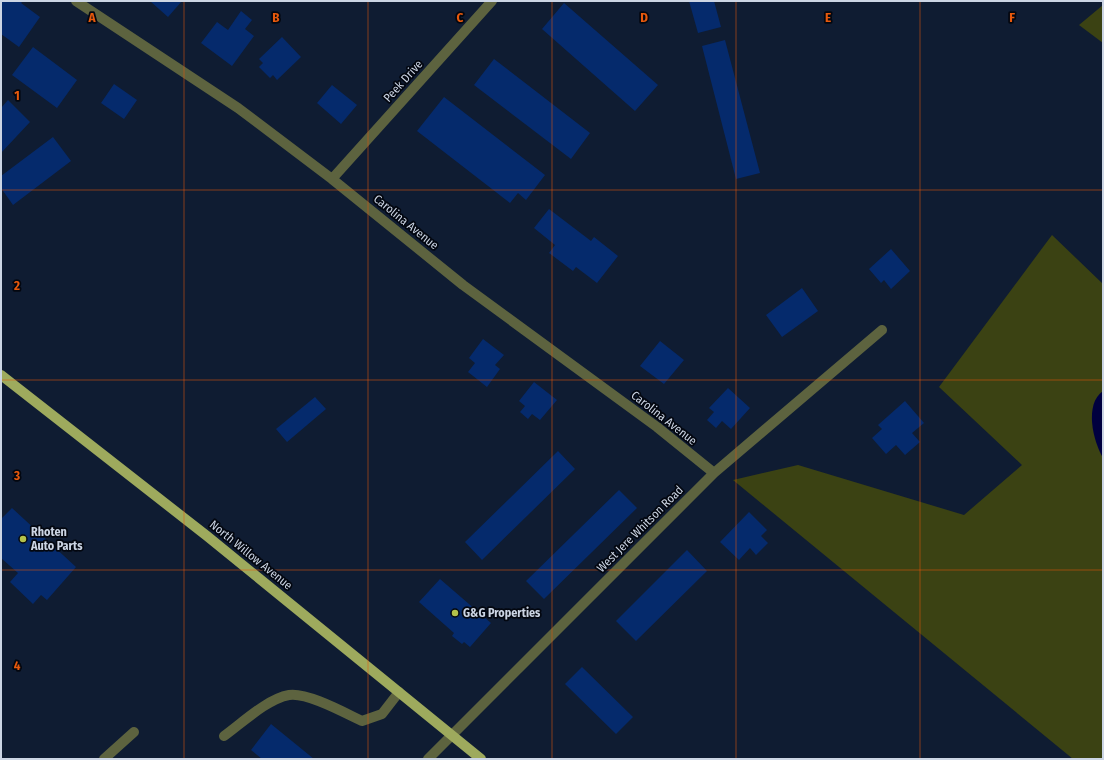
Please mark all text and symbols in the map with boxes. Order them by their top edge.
text: A [87,10,96,25]
text: B [272,10,280,25]
text: C [457,10,464,25]
text: D [640,10,648,25]
text: E [825,10,831,25]
text: F [1009,10,1015,25]
street label: Peek Drive [381,57,426,105]
text: 1 [14,88,20,103]
street label: Carolina Avenue [371,192,441,252]
text: 2 [13,278,20,293]
street label: Carolina Avenue [628,388,700,448]
text: 3 [13,468,20,483]
street label: West Jere Whitson Road [594,483,686,575]
street label: North Willow Avenue [207,517,295,593]
place label: Rhoten Auto Parts [30,525,83,553]
marker: Rhoten Auto Parts [18,534,28,544]
place label: G&G Properties [463,606,541,620]
marker: G&G Properties [450,608,460,618]
text: 4 [14,658,21,673]

